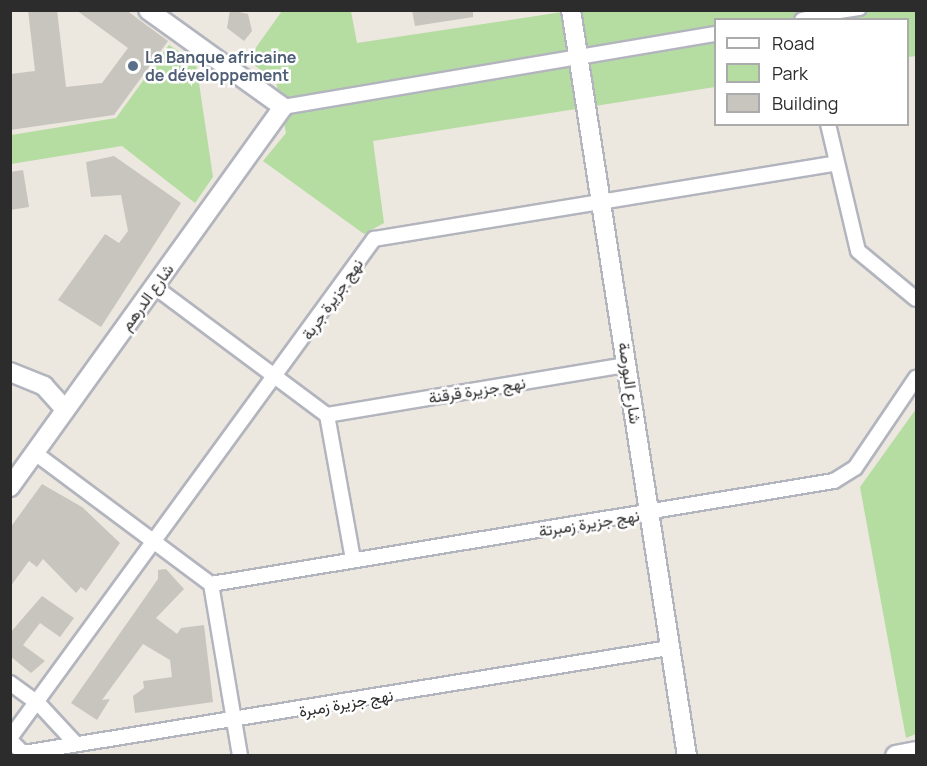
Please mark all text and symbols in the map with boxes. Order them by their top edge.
legend [714,18,909,126]
text: Road [772,31,815,55]
place label: La Banque africaine de développement [145,47,296,85]
marker: La Banque africaine de développement [126,59,140,73]
text: Park [772,61,808,85]
text: Building [772,91,838,115]
street label: نهج جزيرة جربة [297,255,367,343]
street label: شارع الدرهم [116,260,178,334]
street label: شارع البورصة [615,341,645,425]
street label: نهج جزيرة قرقنة [427,373,527,407]
street label: نهج جزيرة زمبرتة [537,506,641,540]
street label: نهج جزيرة زمبرة [297,685,395,721]

